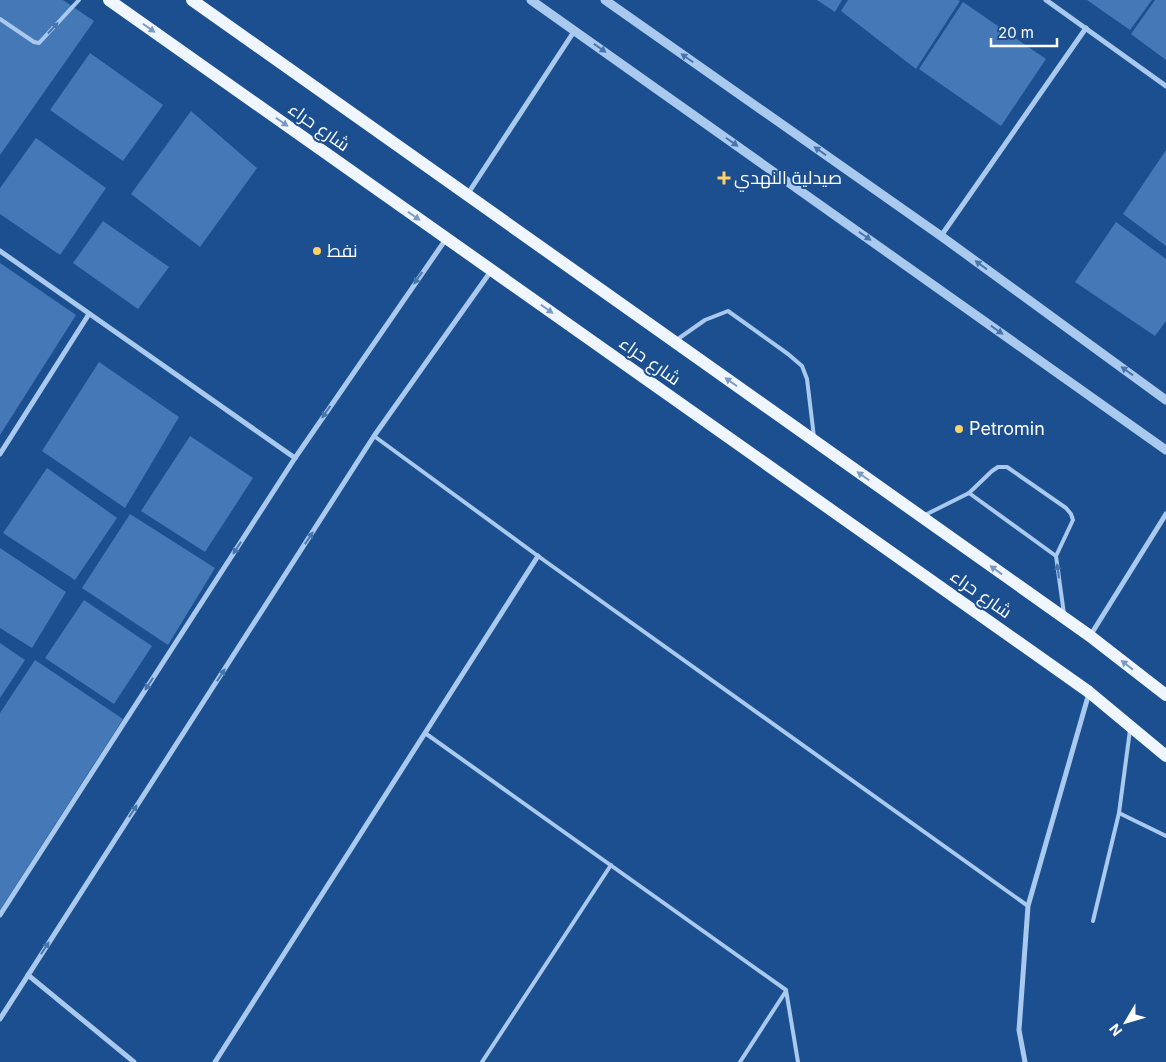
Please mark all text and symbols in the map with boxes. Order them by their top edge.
scale bar [991,15,1057,47]
one-way arrow [47,23,59,35]
one-way arrow [142,23,156,33]
text: 20 m [998,23,1034,42]
one-way arrow [593,43,606,53]
one-way arrow [680,53,694,63]
street label: شارع حراء [283,98,354,157]
one-way arrow [275,117,288,127]
one-way arrow [725,137,739,147]
one-way arrow [813,146,827,156]
place label: صيدلية النهدي [734,167,842,192]
marker: صيدلية النهدي [718,172,730,184]
one-way arrow [407,211,421,221]
one-way arrow [858,231,871,241]
place label: نفط [327,240,358,261]
marker: نفط [311,245,323,257]
one-way arrow [974,260,988,270]
one-way arrow [413,271,423,285]
one-way arrow [540,304,554,314]
one-way arrow [990,325,1004,335]
street label: شارع حراء [614,332,685,391]
one-way arrow [1120,366,1133,376]
one-way arrow [724,377,738,387]
one-way arrow [321,405,331,419]
place label: Petromin [969,418,1045,439]
marker: Petromin [953,423,965,435]
one-way arrow [857,471,870,481]
one-way arrow [304,531,314,545]
one-way arrow [232,541,241,554]
one-way arrow [1054,562,1062,578]
street label: شارع حراء [945,565,1016,624]
one-way arrow [989,565,1003,575]
one-way arrow [1121,660,1134,670]
one-way arrow [216,668,226,681]
one-way arrow [144,678,153,691]
one-way arrow [128,805,138,818]
one-way arrow [41,942,50,955]
north arrow [1101,997,1151,1047]
text: N [1105,1021,1125,1040]

